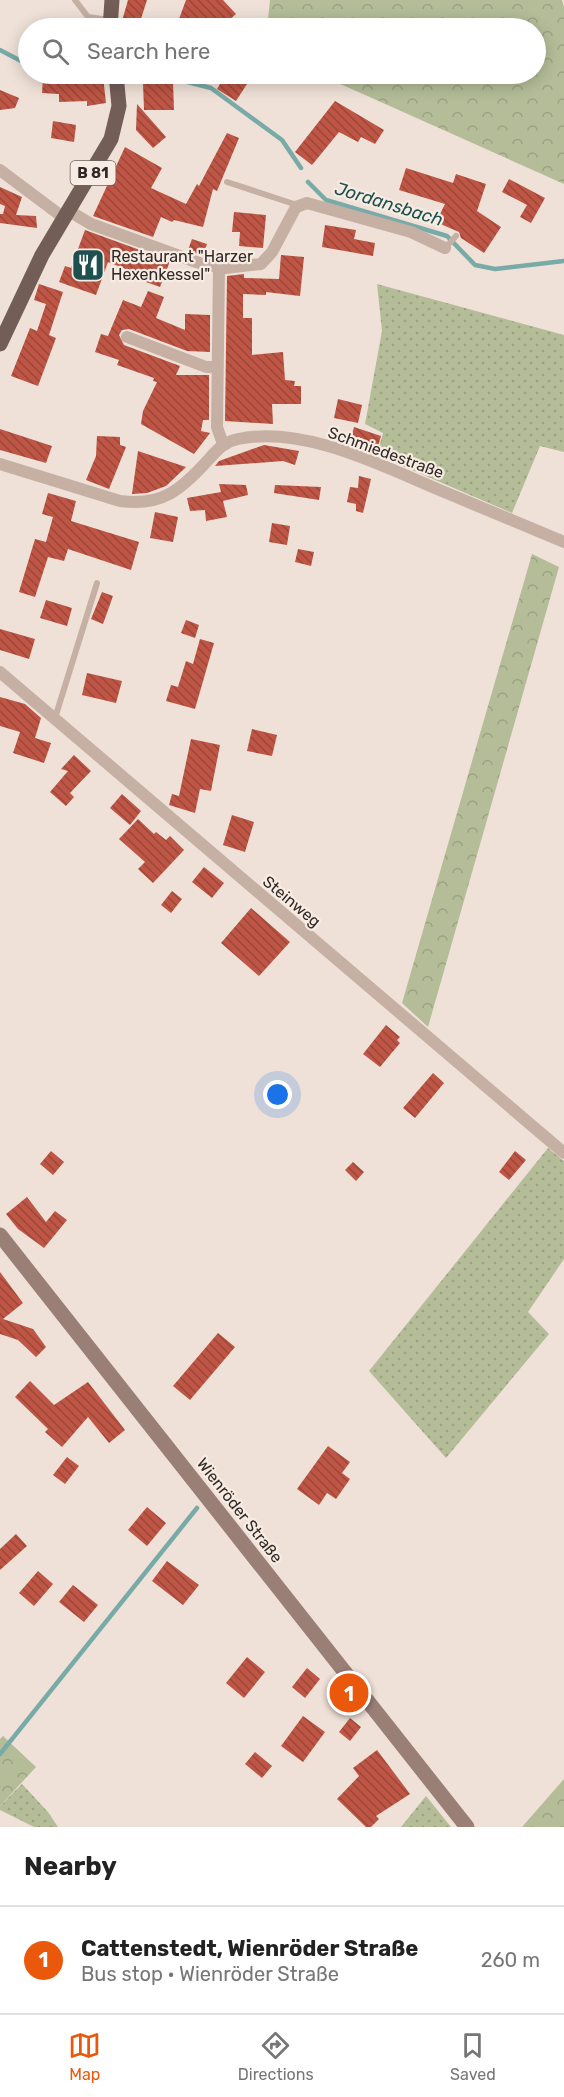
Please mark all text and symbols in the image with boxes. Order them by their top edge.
search box [18,18,546,84]
icon: search [39,35,72,68]
text: Search here [87,38,210,65]
road number: B 81 [70,161,116,185]
water label: Jordansbach [332,177,446,231]
restaurant icon: Restaurant "Harzer Hexenkessel" [70,247,106,283]
place label: Restaurant "Harzer Hexenkessel" [111,247,253,284]
street label: Schmiedestraße [325,423,446,482]
street label: Steinweg [259,872,325,931]
your location [263,1080,292,1109]
street label: Wienröder Straße [193,1454,286,1567]
pin: 1 [330,1670,368,1716]
text: Nearby [24,1851,117,1882]
text: Cattenstedt, Wienröder Straße [81,1935,418,1962]
text: 1 [39,1948,48,1972]
text: 260 m [481,1948,540,1972]
text: Bus stop · Wienröder Straße [81,1962,339,1986]
tab: Map [68,2029,101,2084]
tab: Directions [238,2029,314,2084]
tab: Saved [450,2029,496,2084]

